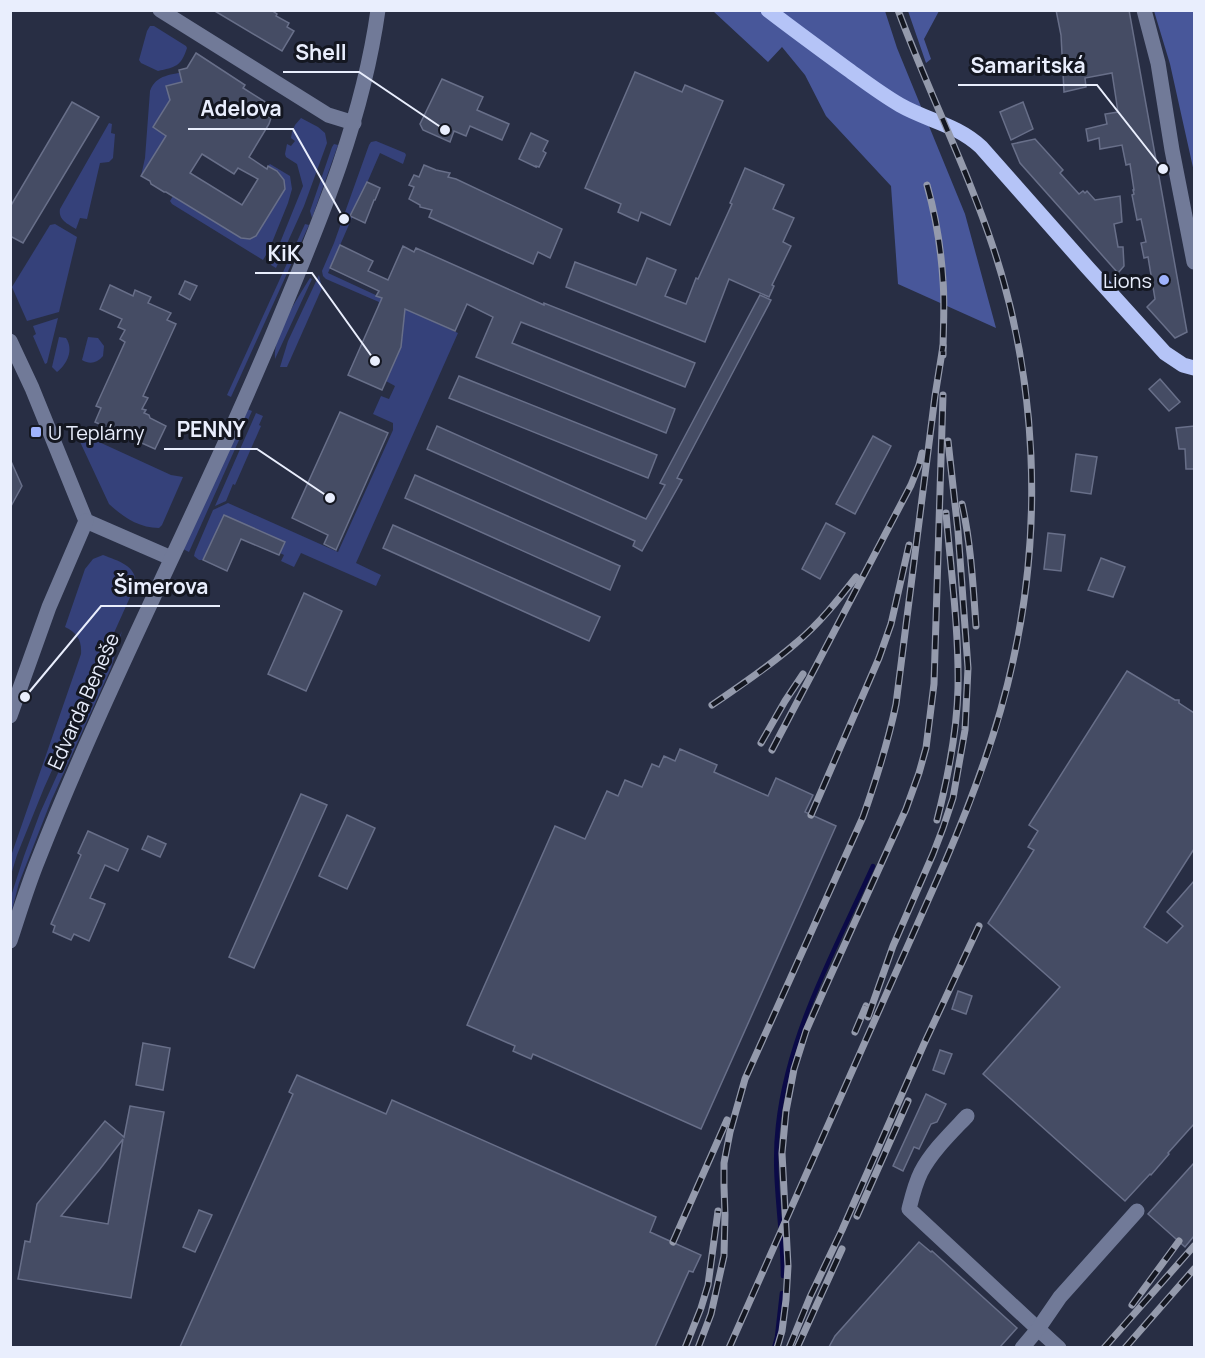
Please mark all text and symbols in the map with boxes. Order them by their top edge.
callout: Shell [283,33,359,72]
text: Shell [295,38,347,66]
callout: Samaritská [958,46,1097,85]
text: Samaritská [970,51,1086,79]
callout: Adelova [188,90,293,129]
text: Adelova [200,94,282,122]
callout: KiK [255,234,312,273]
text: KiK [267,239,301,267]
place label: Lions [1103,267,1152,294]
marker: Lions [1157,273,1171,287]
callout: PENNY [164,410,257,449]
text: PENNY [177,415,245,443]
place label: U Teplárny [48,419,145,446]
marker: U Teplárny [29,425,43,439]
callout: Šimerova [101,567,220,606]
text: Šimerova [114,572,208,600]
street label: Edvarda Beneše [41,628,125,774]

